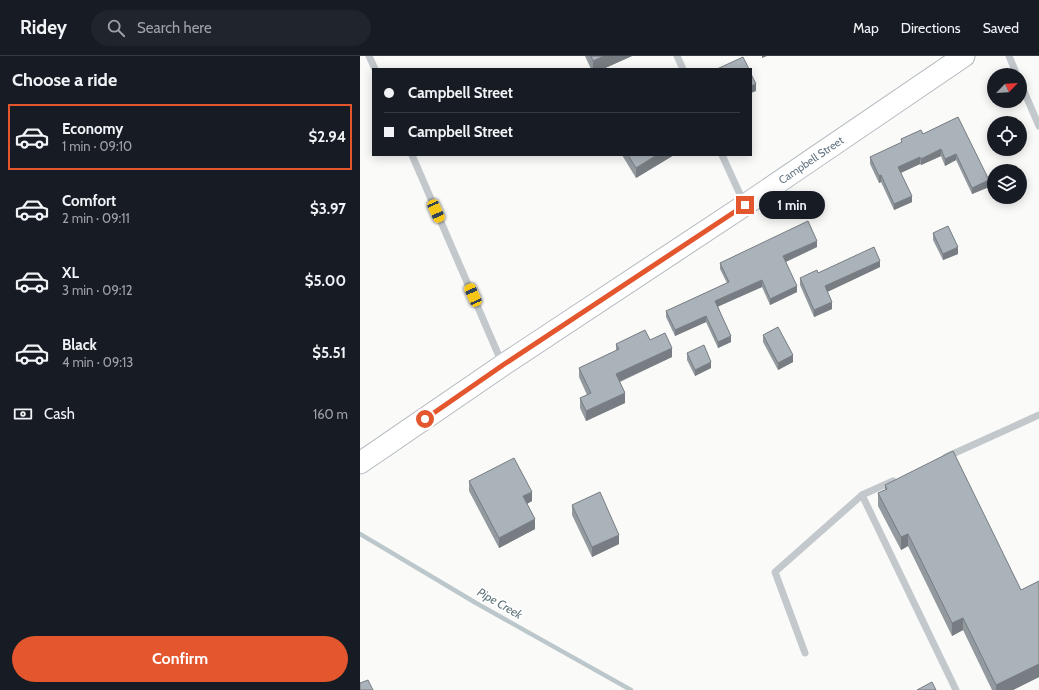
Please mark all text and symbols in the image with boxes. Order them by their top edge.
search box [91,10,371,46]
text: Ridey [20,16,67,39]
icon: search [105,17,127,39]
text: Search here [137,19,212,37]
text: Map [853,19,879,37]
text: Directions [901,19,961,37]
text: Saved [983,19,1019,37]
north arrow [987,68,1027,108]
map controls [987,68,1027,204]
text: Choose a ride [12,69,117,91]
text: Campbell Street [408,84,513,102]
button: locate [987,116,1027,156]
icon: car [14,119,50,155]
text: Economy [62,120,123,138]
text: Campbell Street [408,123,513,141]
text: $2.94 [309,128,346,146]
street label: Campbell Street [776,133,846,187]
text: 1 min · 09:10 [62,138,132,154]
button: layers [987,164,1027,204]
icon: car [14,191,50,227]
callout: 1 min [759,191,825,219]
text: Comfort [62,192,116,210]
route end [736,196,754,214]
text: 1 min [777,197,807,213]
car [426,198,446,224]
text: $3.97 [310,200,346,218]
text: 2 min · 09:11 [62,210,130,226]
icon: car [14,263,50,299]
text: XL [62,264,79,282]
text: $5.00 [305,272,346,290]
text: 3 min · 09:12 [62,282,133,298]
car [463,282,483,308]
icon: car [14,335,50,371]
text: Black [62,336,97,354]
text: $5.51 [312,344,346,362]
text: 4 min · 09:13 [62,354,133,370]
icon: cash [12,403,34,425]
text: Cash [44,405,75,423]
text: 160 m [313,406,348,422]
route start [416,410,434,428]
water label: Pipe Creek [475,584,526,622]
button: Confirm [12,636,348,682]

